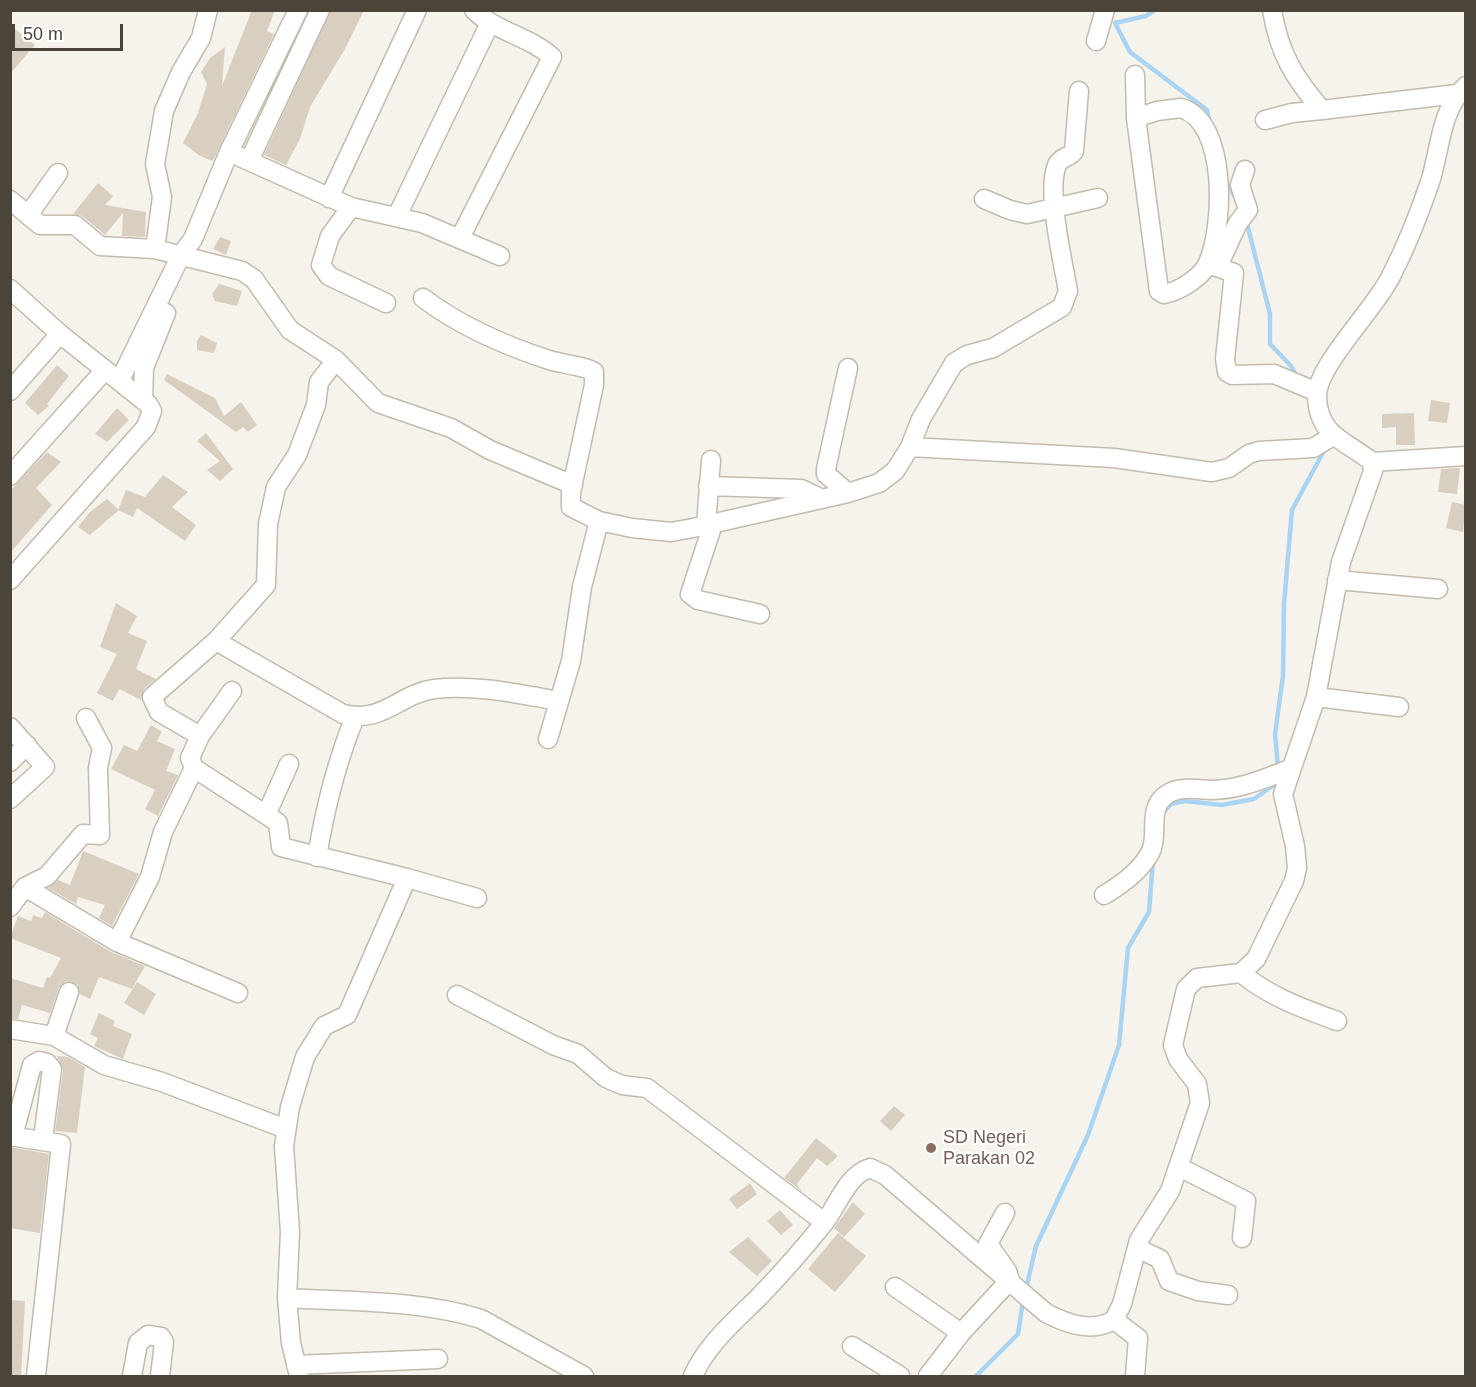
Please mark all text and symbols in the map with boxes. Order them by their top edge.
scale bar [15,12,126,50]
text: 50 m [23,24,63,44]
place label: SD Negeri Parakan 02 [943,1127,1035,1170]
marker: SD Negeri Parakan 02 [924,1141,938,1155]

